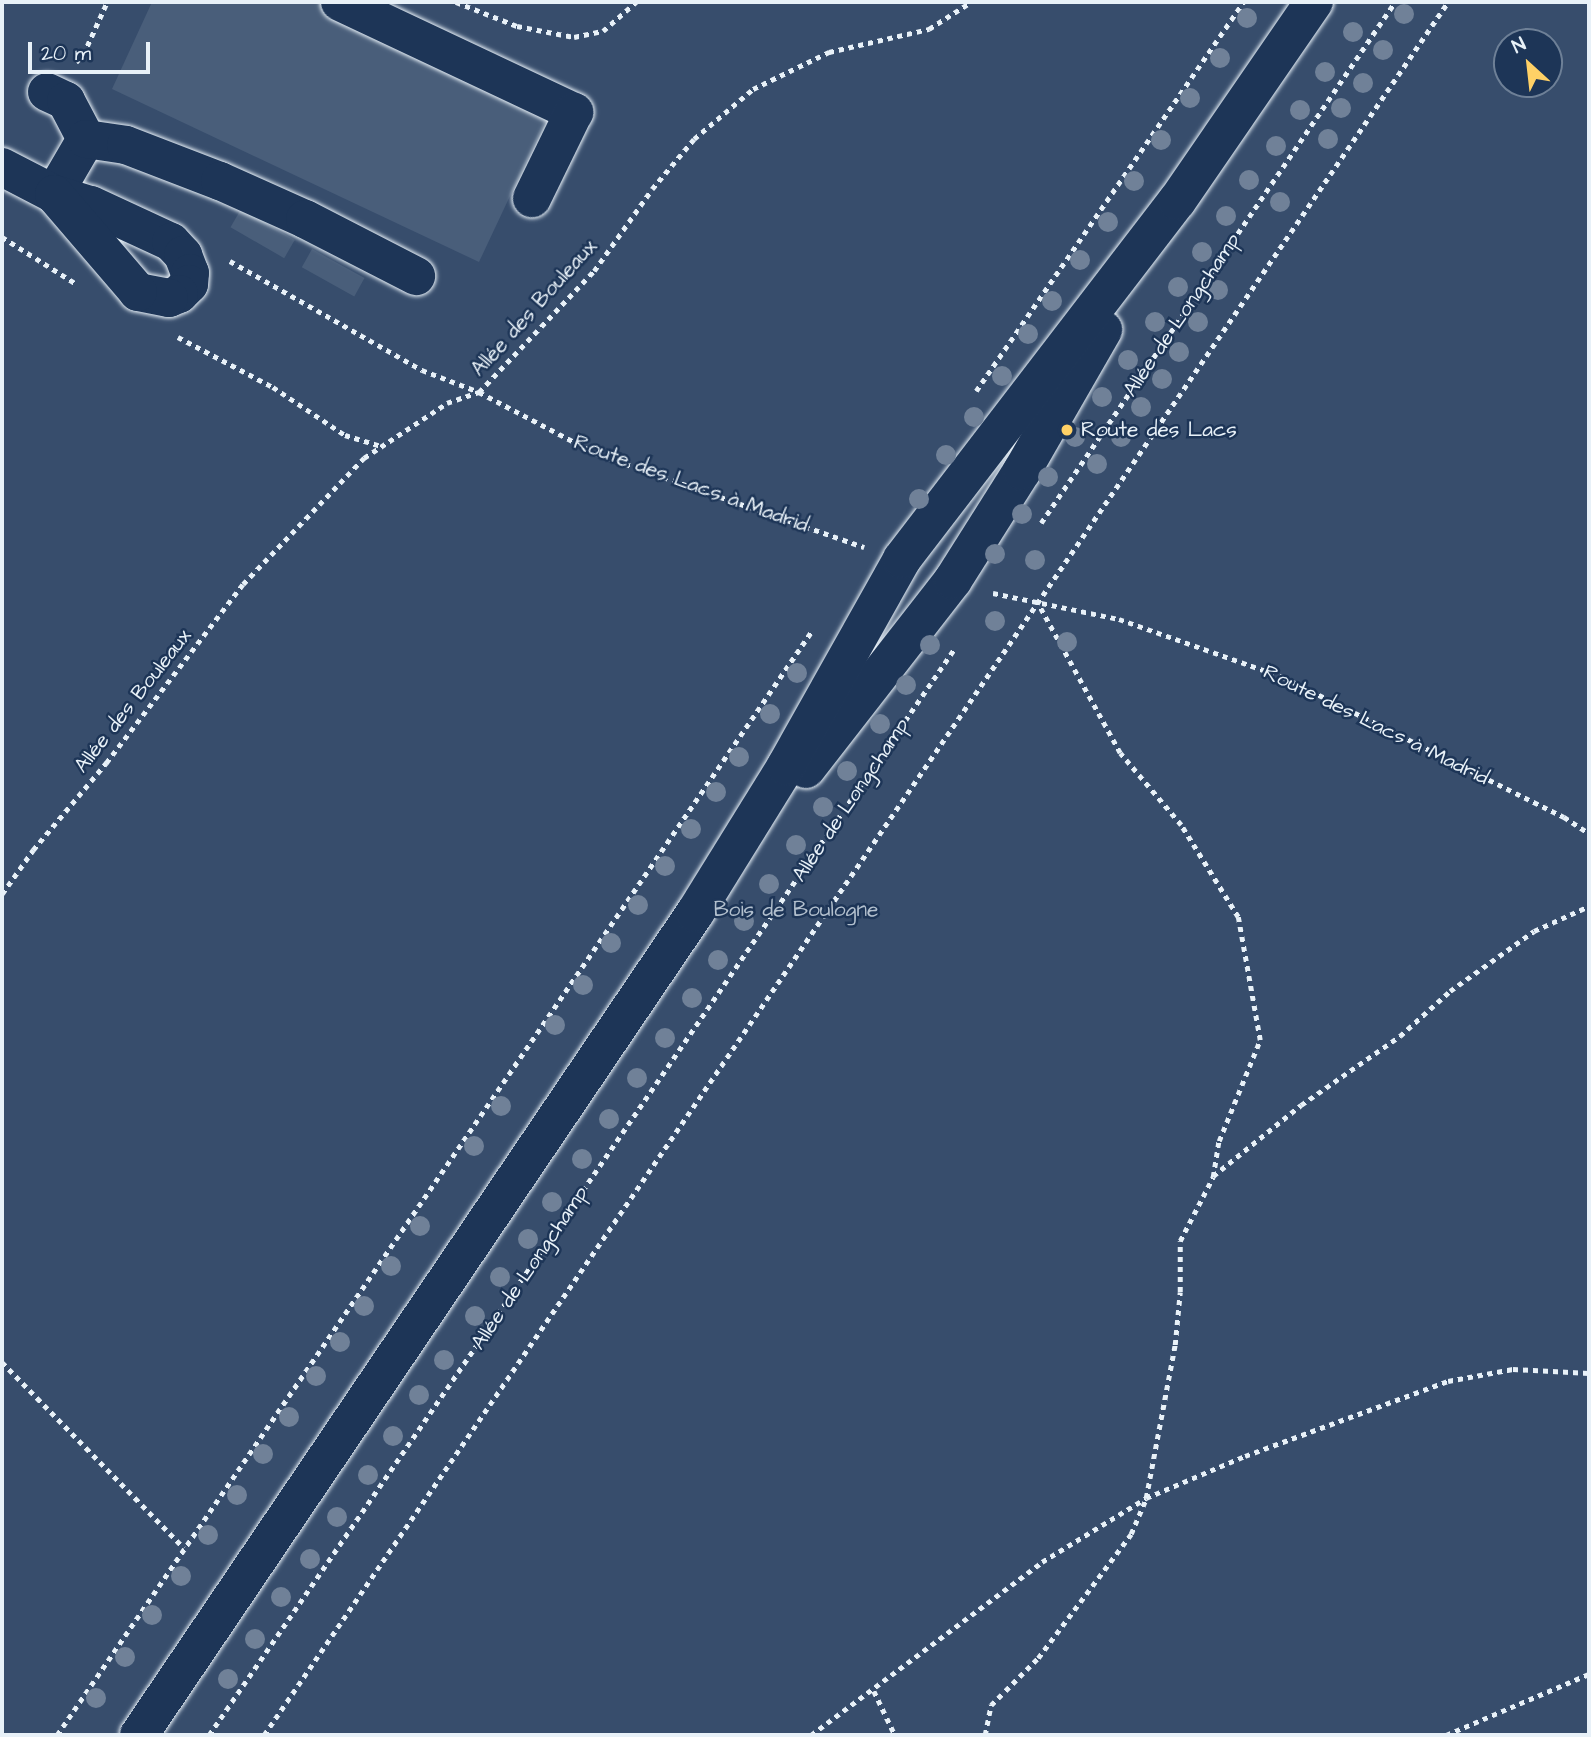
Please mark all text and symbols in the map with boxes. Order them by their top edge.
scale bar [32,28,154,72]
north arrow [1493,28,1563,98]
text: N [1508,31,1531,60]
text: 20 m [41,39,91,68]
street label: Allée de Longchamp [1118,228,1246,402]
street label: Allée des Bouleaux [466,234,602,382]
place label: Route des Lacs [1081,417,1237,443]
marker: Route des Lacs [1059,422,1075,438]
street label: Route des Lacs à Madrid [570,430,812,538]
street label: Allée des Bouleaux [69,624,197,778]
street label: Route des Lacs à Madrid [1259,659,1493,791]
street label: Allée de Longchamp [787,713,915,887]
park label: Bois de Boulogne [714,897,878,923]
street label: Allée de Longchamp [466,1181,594,1355]

